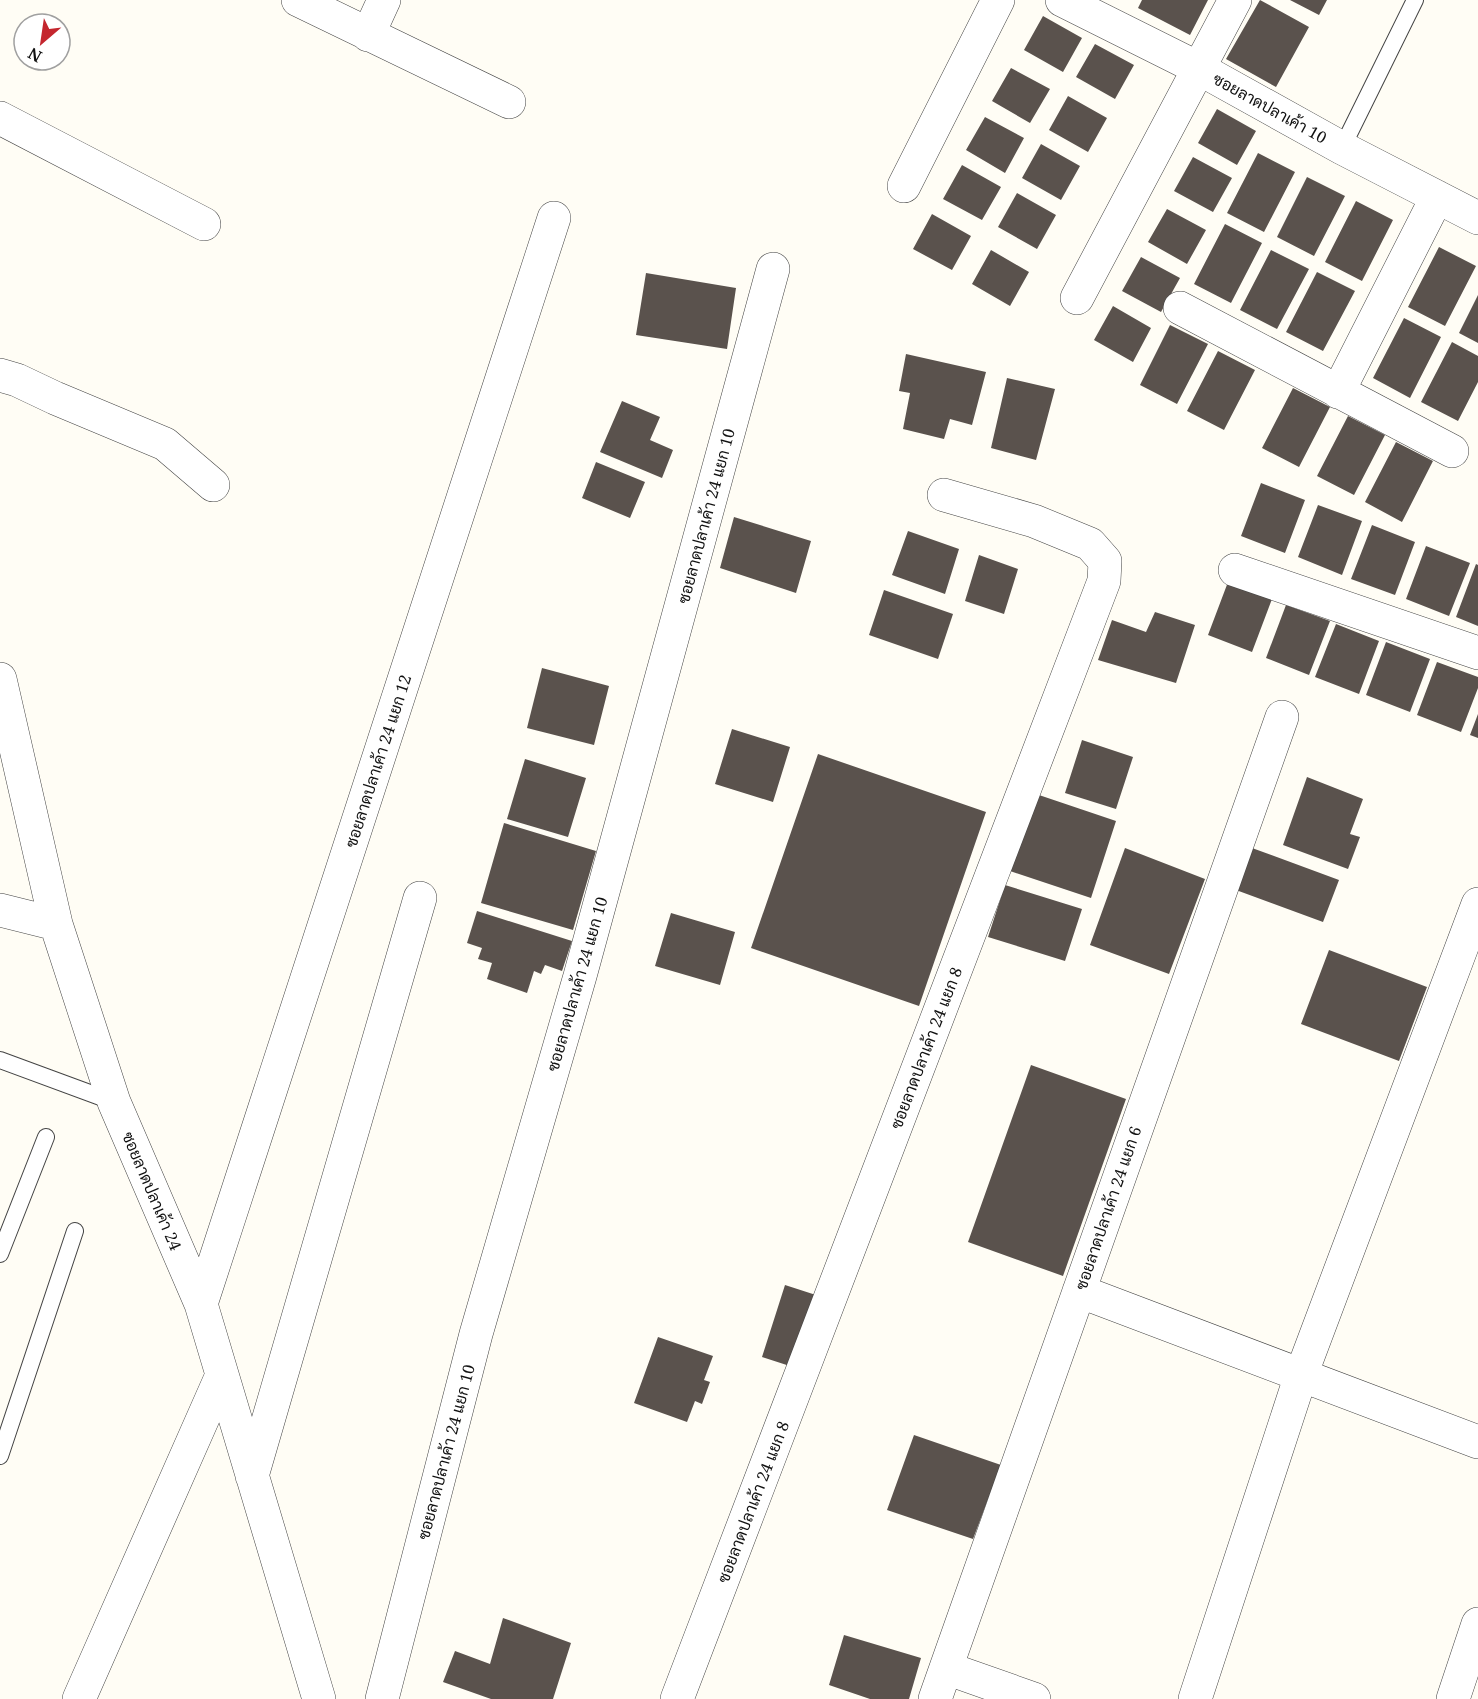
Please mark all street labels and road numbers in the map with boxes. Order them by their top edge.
street label: ซอยลาดปลาเค้า 10 [1209,68,1331,148]
street label: ซอยลาดปลาเค้า 24 แยก 10 [672,426,740,606]
street label: ซอยลาดปลาเค้า 24 แยก 12 [340,672,416,850]
street label: ซอยลาดปลาเค้า 24 แยก 10 [542,894,612,1074]
street label: ซอยลาดปลาเค้า 24 แยก 8 [885,964,967,1132]
street label: ซอยลาดปลาเค้า 24 แยก 6 [1070,1123,1146,1293]
street label: ซอยลาดปลาเค้า 24 [117,1128,187,1254]
street label: ซอยลาดปลาเค้า 24 แยก 10 [412,1362,480,1542]
street label: ซอยลาดปลาเค้า 24 แยก 8 [712,1418,794,1586]

